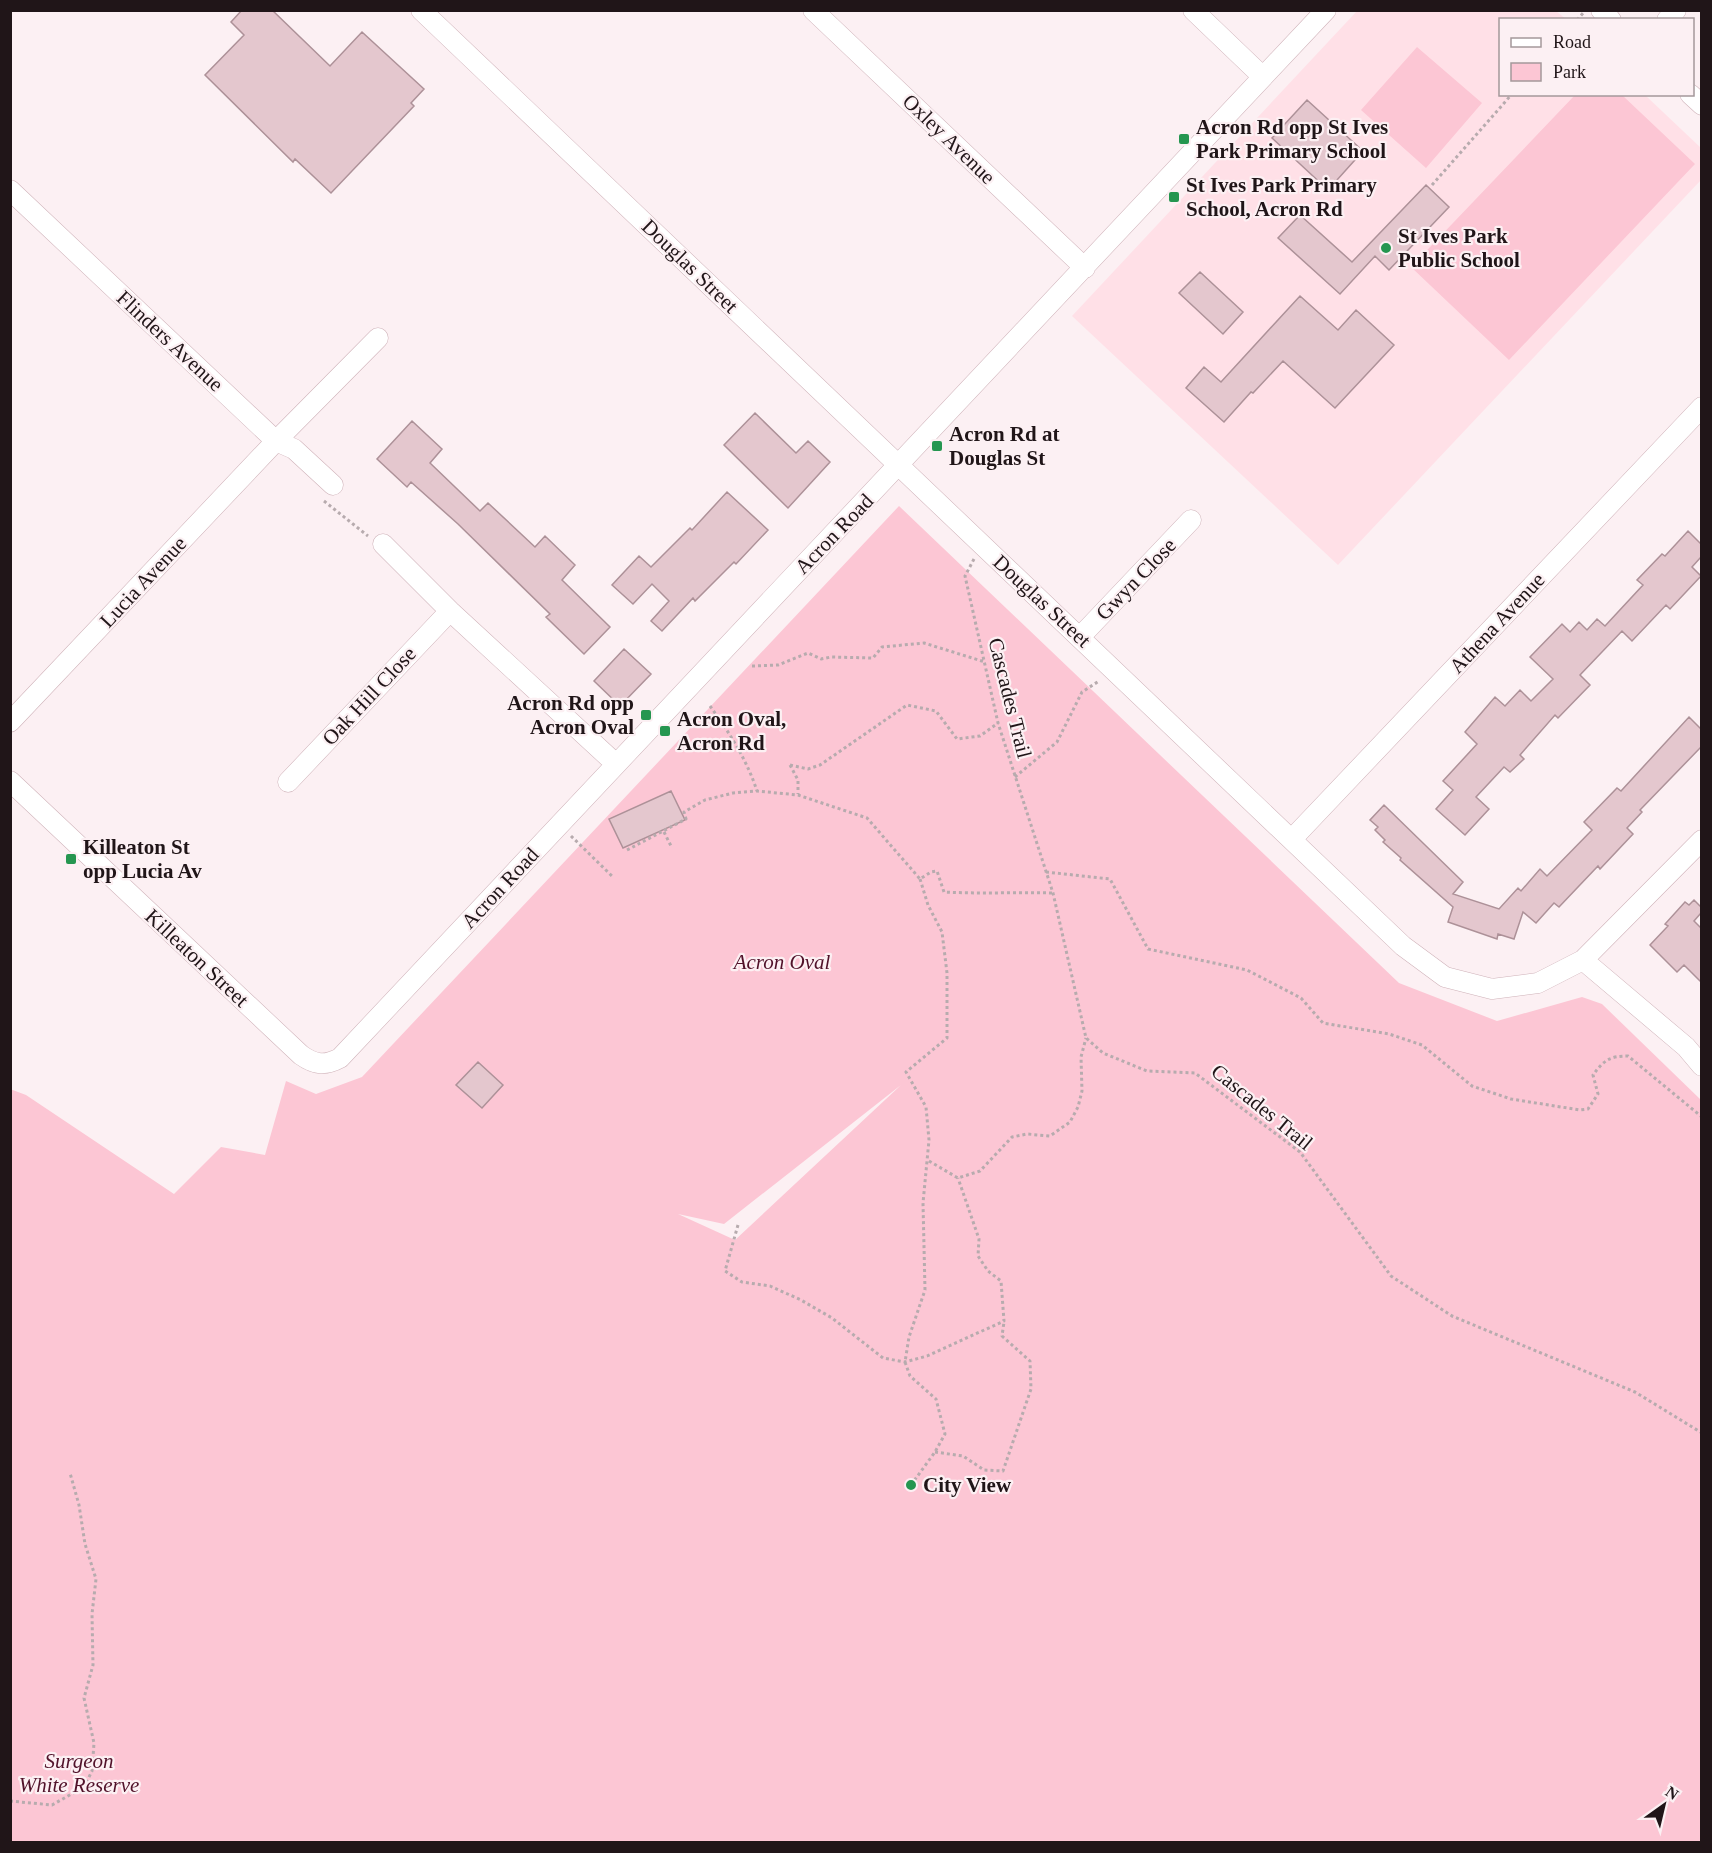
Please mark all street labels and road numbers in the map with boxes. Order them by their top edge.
street label: Oxley Avenue [898,89,1000,189]
street label: Douglas Street [637,214,743,318]
street label: Flinders Avenue [112,286,228,396]
street label: Acron Road [790,489,878,579]
street label: Lucia Avenue [95,532,191,632]
street label: Gwyn Close [1091,533,1181,625]
street label: Douglas Street [988,550,1096,652]
street label: Athena Avenue [1444,568,1550,678]
street label: Cascades Trail [983,635,1037,761]
street label: Oak Hill Close [317,642,421,750]
street label: Acron Road [456,842,544,934]
street label: Killeaton Street [140,904,254,1012]
street label: Cascades Trail [1207,1059,1318,1155]

